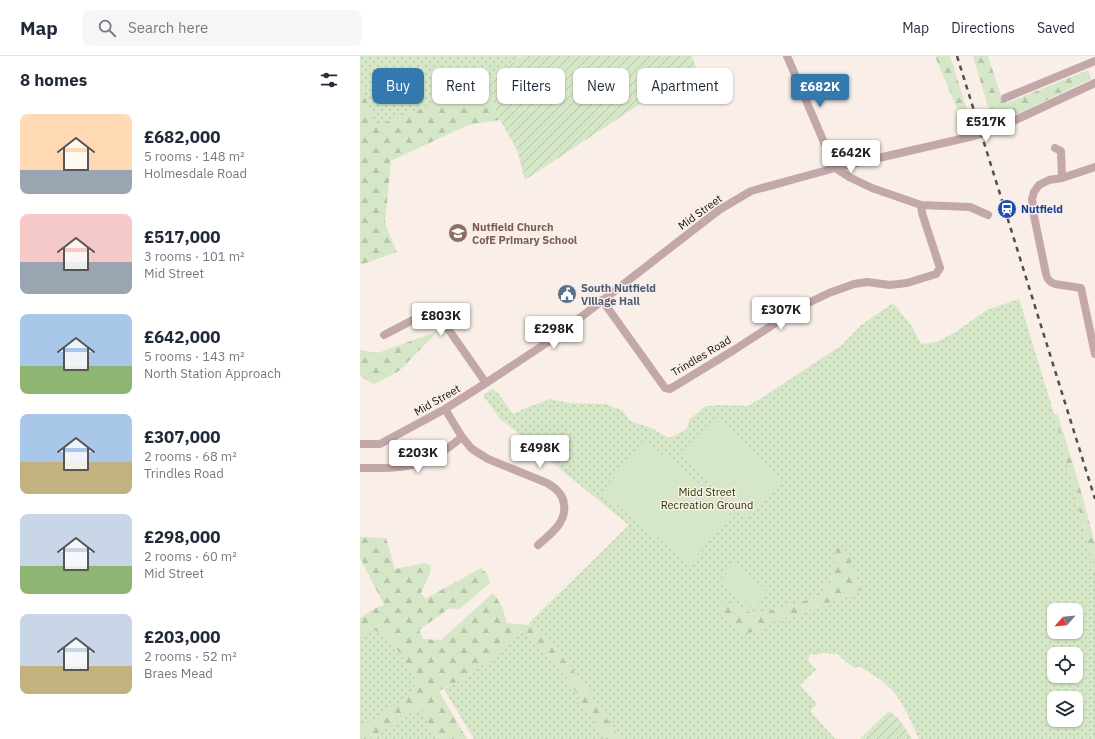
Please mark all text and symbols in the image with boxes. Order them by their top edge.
search box [82,10,362,46]
text: Map [20,16,58,40]
icon: search [96,17,118,39]
text: Search here [128,18,208,37]
text: Map [902,19,929,37]
text: Directions [951,19,1015,37]
text: Saved [1037,19,1075,37]
chip: Buy [372,68,424,104]
chip: Rent [432,68,489,104]
chip: Filters [497,68,565,104]
chip: New [573,68,629,104]
chip: Apartment [637,68,733,104]
text: 8 homes [20,69,87,91]
icon: filters [318,69,340,91]
pin: £682K [792,74,848,108]
text: £682K [800,78,840,95]
pin: £517K [958,109,1014,143]
text: £517K [966,113,1006,130]
text: £682,000 [144,126,220,148]
icon: home [52,130,100,178]
pin: £642K [823,140,879,174]
text: £642K [831,144,871,161]
text: 5 rooms · 148 m² [144,148,245,165]
text: Holmesdale Road [144,165,247,182]
street label: Mid Street [675,191,725,233]
station icon: Nutfield [996,198,1018,220]
place label: Nutfield [1021,202,1063,216]
place label: Nutfield Church CofE Primary School [472,220,578,247]
school or university icon: Nutfield Church CofE Primary School [447,222,469,244]
text: £517,000 [144,226,220,248]
icon: home [52,230,100,278]
text: 3 rooms · 101 m² [144,248,245,265]
text: Mid Street [144,265,204,282]
place label: South Nutfield Village Hall [581,281,656,308]
public building icon: South Nutfield Village Hall [556,283,578,305]
pin: £307K [753,297,809,331]
text: £307K [761,301,801,318]
pin: £803K [413,303,469,337]
text: £803K [421,307,461,324]
pin: £298K [526,316,582,350]
text: £298K [534,320,574,337]
text: £642,000 [144,326,220,348]
icon: home [52,330,100,378]
street label: Trindles Road [668,333,734,379]
text: 5 rooms · 143 m² [144,348,245,365]
text: North Station Approach [144,365,281,382]
street label: Mid Street [411,381,463,419]
text: £307,000 [144,426,220,448]
icon: home [52,430,100,478]
pin: £498K [512,435,568,469]
text: £498K [520,439,560,456]
pin: £203K [390,440,446,474]
text: £203K [398,444,438,461]
text: 2 rooms · 68 m² [144,448,237,465]
text: Trindles Road [144,465,224,482]
park label: Midd Street Recreation Ground [661,485,753,512]
text: £298,000 [144,526,220,548]
icon: home [52,530,100,578]
text: 2 rooms · 60 m² [144,548,237,565]
text: Mid Street [144,565,204,582]
north arrow [1047,603,1083,639]
map controls [1047,603,1083,727]
text: £203,000 [144,626,220,648]
icon: home [52,630,100,678]
button: locate [1047,647,1083,683]
text: 2 rooms · 52 m² [144,648,237,665]
text: Braes Mead [144,665,213,682]
button: layers [1047,691,1083,727]

